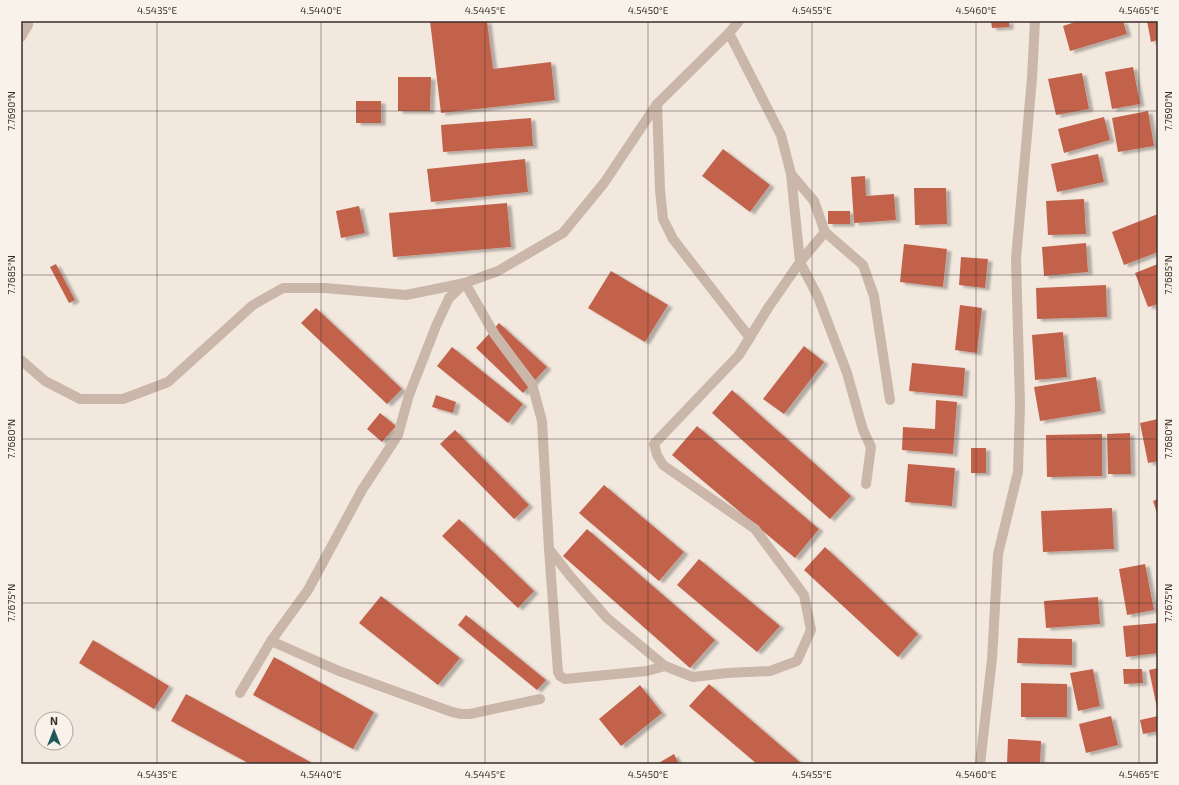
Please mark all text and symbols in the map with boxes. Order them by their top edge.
text: 4.5435°E [137,4,177,16]
text: 4.5440°E [300,4,342,16]
text: 4.5445°E [465,4,506,16]
text: 4.5450°E [628,4,669,16]
text: 4.5455°E [792,4,832,16]
text: 4.5460°E [956,4,997,16]
text: 4.5465°E [1119,4,1160,16]
text: 7.7690°N [5,91,17,131]
text: 7.7690°N [1162,91,1174,131]
text: 7.7685°N [5,255,17,295]
text: 7.7685°N [1162,255,1174,295]
text: 7.7680°N [5,419,17,459]
text: 7.7680°N [1162,419,1174,459]
text: 7.7675°N [5,584,17,622]
text: 7.7675°N [1162,584,1174,622]
north arrow [34,711,74,751]
text: N [50,714,58,727]
text: 4.5435°E [137,768,177,780]
text: 4.5440°E [300,768,342,780]
text: 4.5445°E [465,768,506,780]
text: 4.5450°E [628,768,669,780]
text: 4.5455°E [792,768,832,780]
text: 4.5460°E [956,768,997,780]
text: 4.5465°E [1119,768,1160,780]

